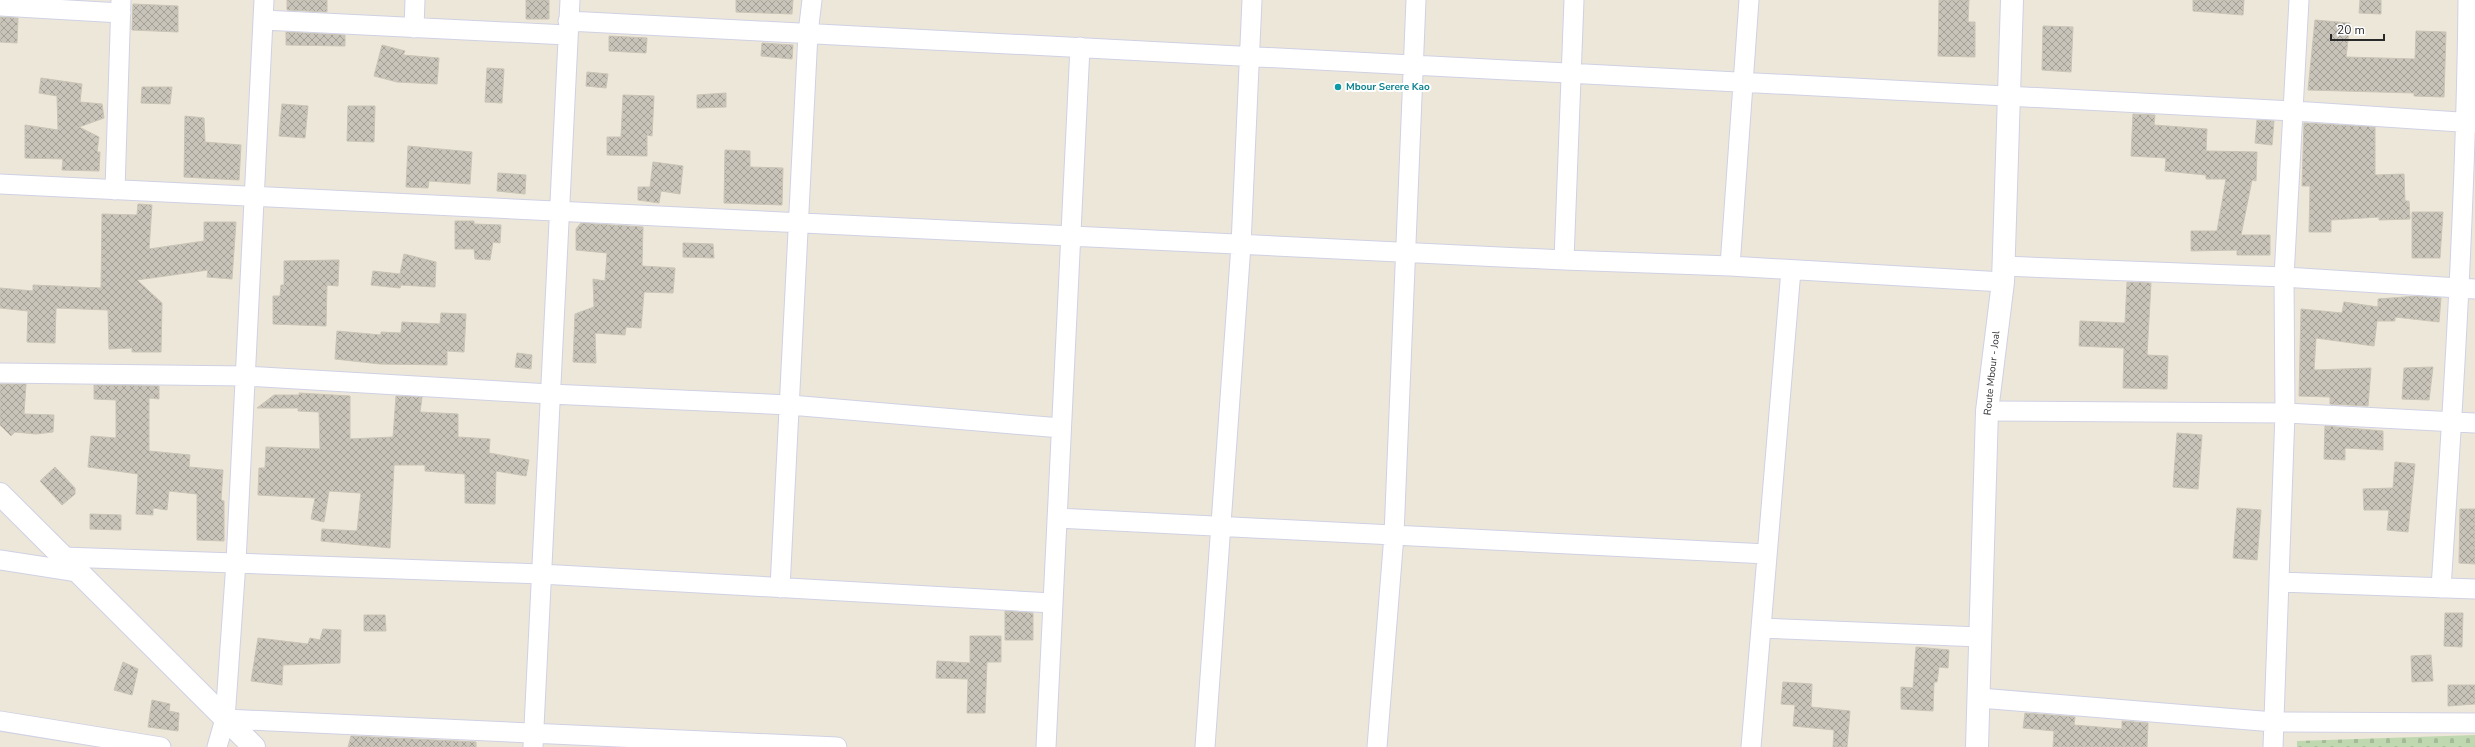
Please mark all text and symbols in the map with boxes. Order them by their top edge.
scale bar [2331,16,2384,42]
text: 20 m [2337,22,2365,38]
place label: Mbour Serere Kao [1346,80,1430,94]
marker: Mbour Serere Kao [1333,82,1343,92]
street label: Route Mbour - Joal [1981,330,2003,416]

